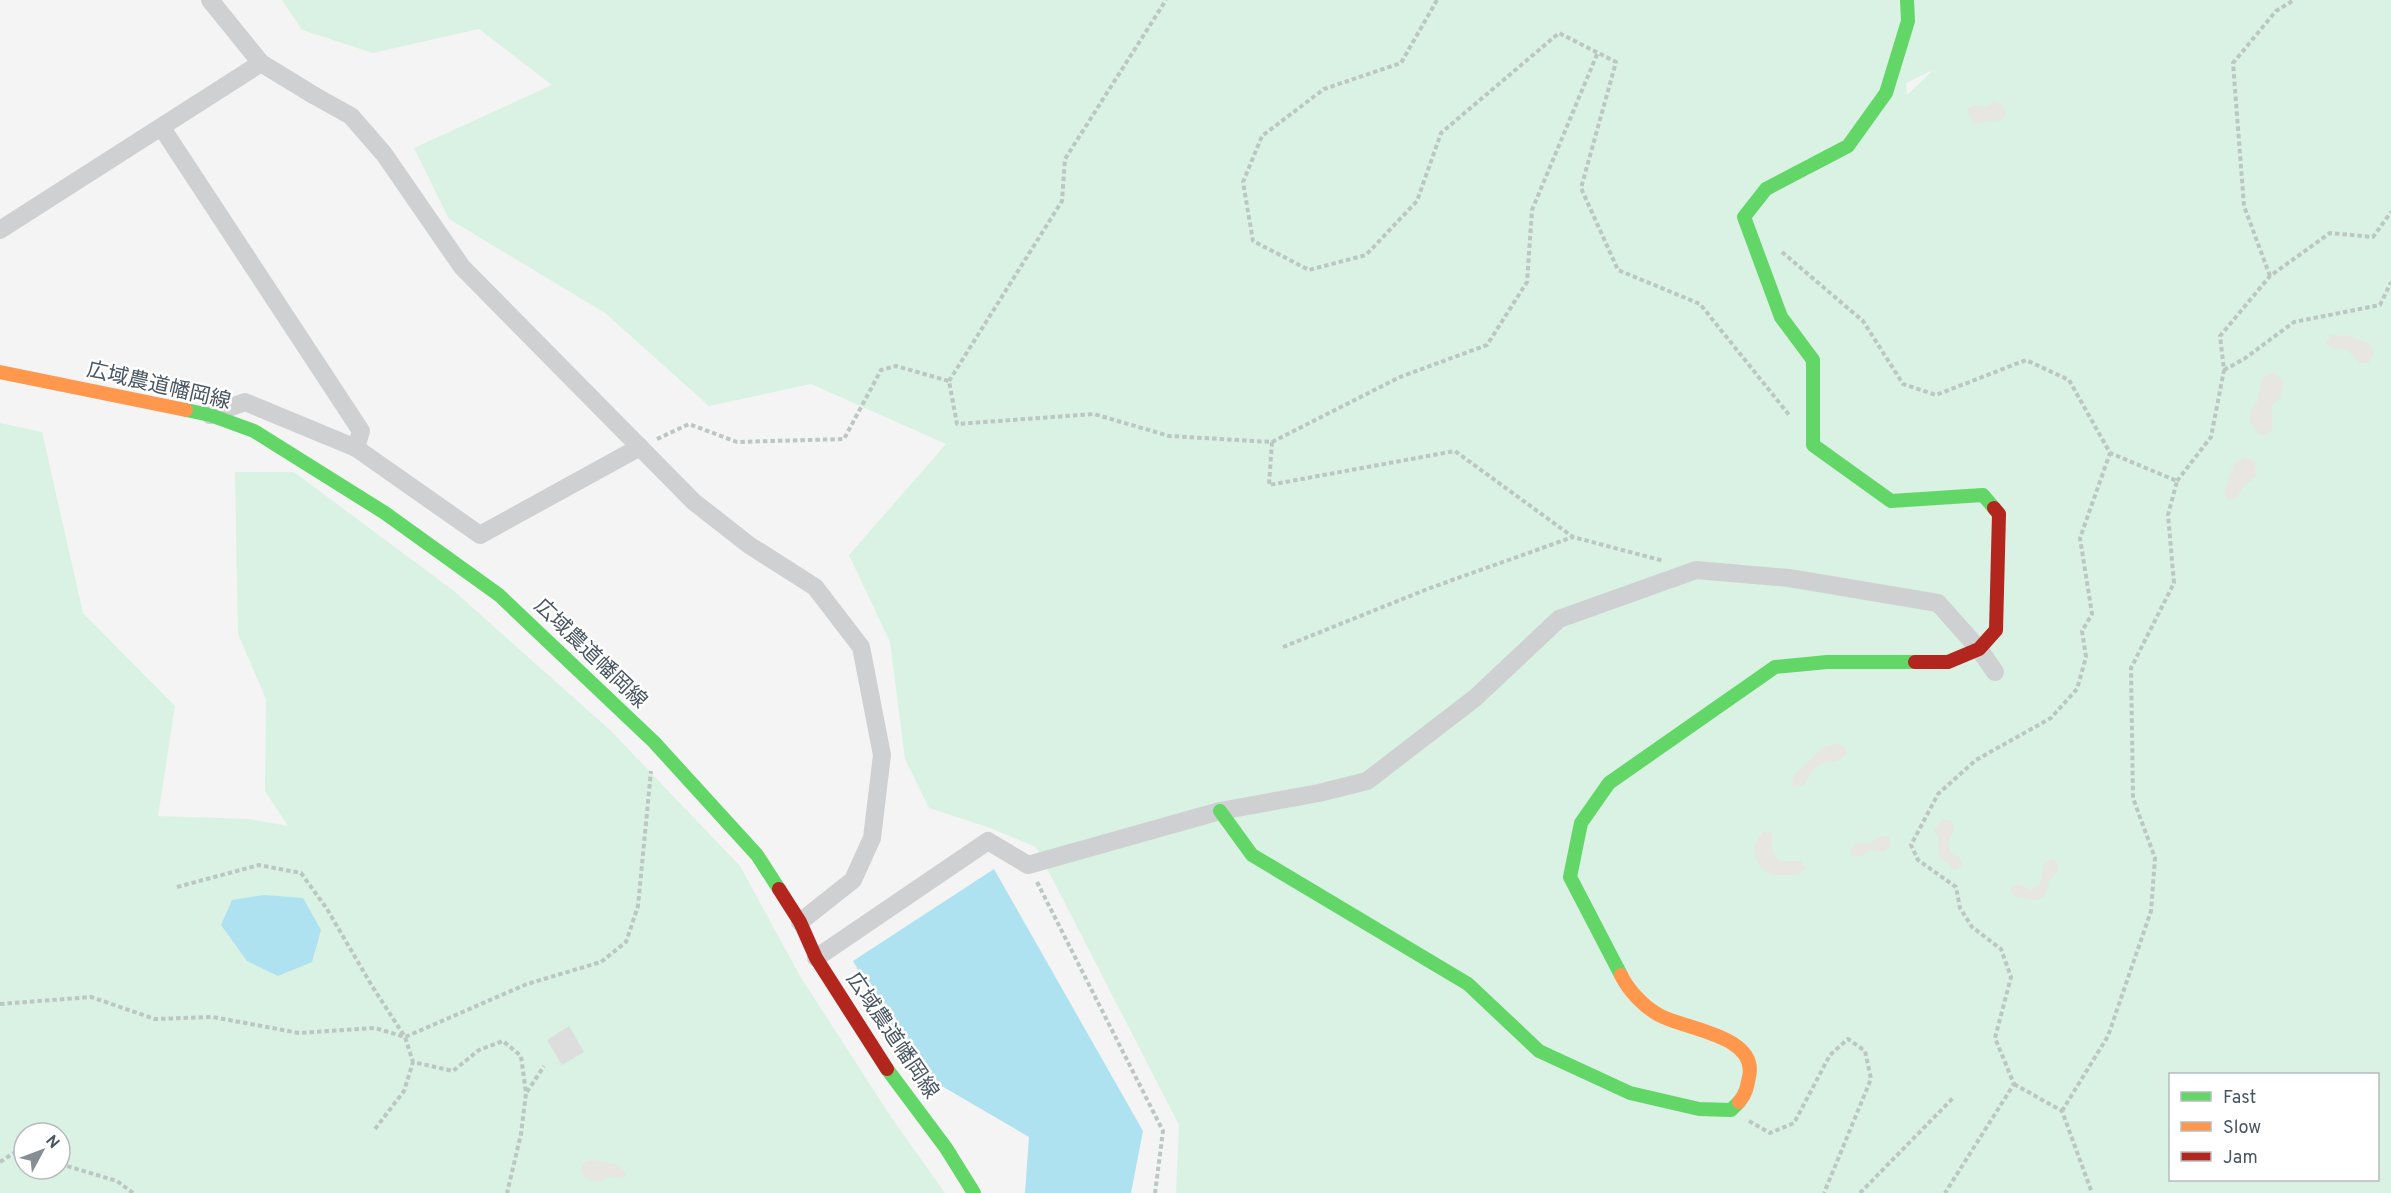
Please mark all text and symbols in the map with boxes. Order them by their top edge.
street label: 広域農道幡岡線 [84,357,233,416]
street label: 広域農道幡岡線 [528,593,652,715]
street label: 広域農道幡岡線 [839,967,944,1104]
legend [2169,1073,2379,1181]
text: Fast [2223,1087,2256,1110]
text: Slow [2223,1117,2261,1140]
north arrow [12,1121,72,1181]
text: N [40,1132,63,1153]
text: Jam [2223,1147,2258,1170]

